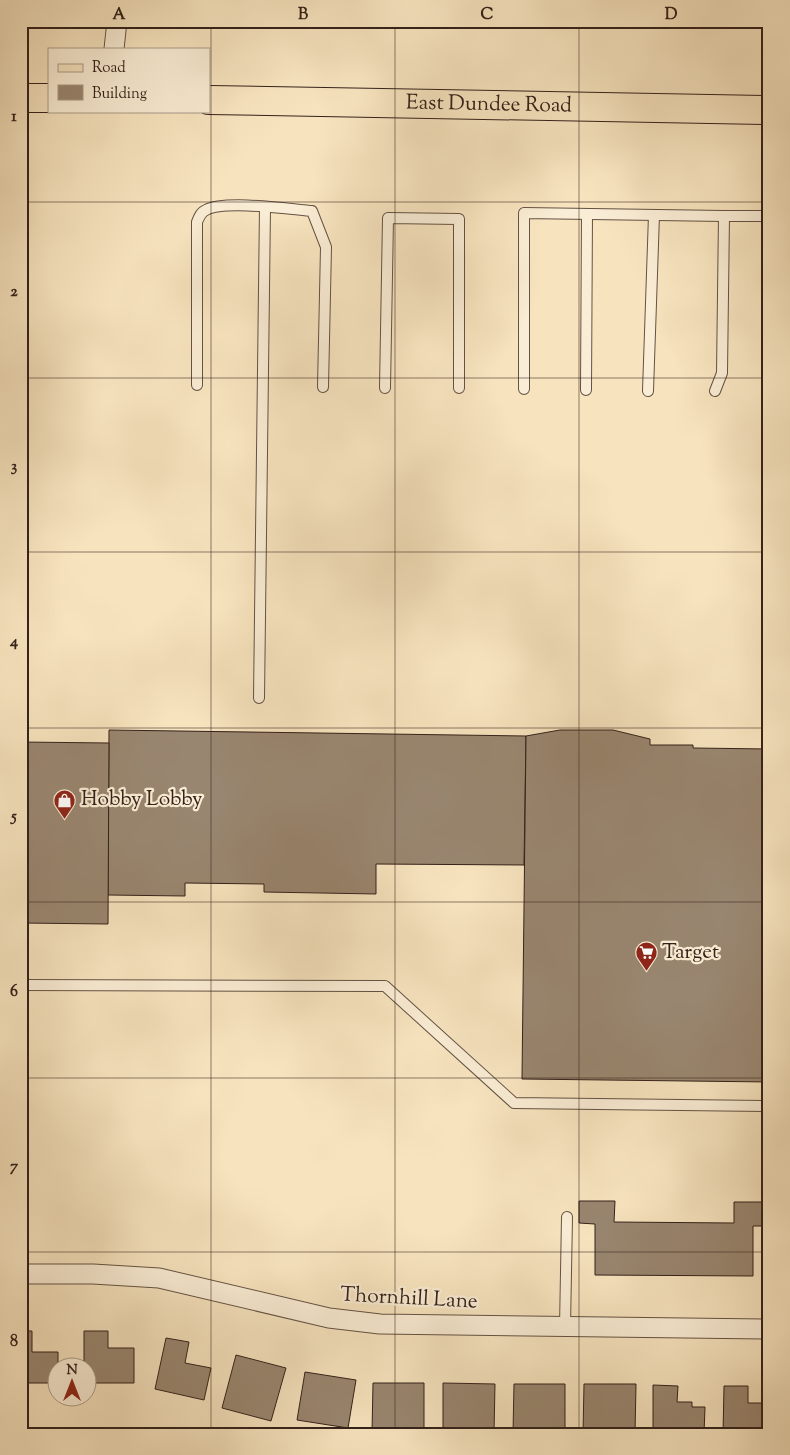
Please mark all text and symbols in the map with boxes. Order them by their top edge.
text: A [113,4,126,27]
text: B [298,4,308,27]
text: C [481,4,494,27]
text: D [665,4,678,27]
legend [48,48,210,112]
text: Road [92,58,126,79]
text: Building [92,84,147,105]
street label: East Dundee Road [406,89,572,121]
text: 1 [11,106,17,129]
text: 2 [10,281,18,304]
text: 3 [11,456,18,479]
text: 4 [9,631,18,654]
place label: Hobby Lobby [81,785,203,815]
shop icon: Hobby Lobby [53,788,77,819]
text: 5 [9,806,17,829]
place label: Target [662,938,719,968]
supermarket icon: Target [634,941,658,972]
text: 6 [10,981,18,1004]
text: 7 [10,1156,19,1179]
street label: Thornhill Lane [340,1280,478,1318]
text: 8 [10,1331,18,1354]
north arrow [48,1358,98,1408]
text: N [66,1361,78,1381]

